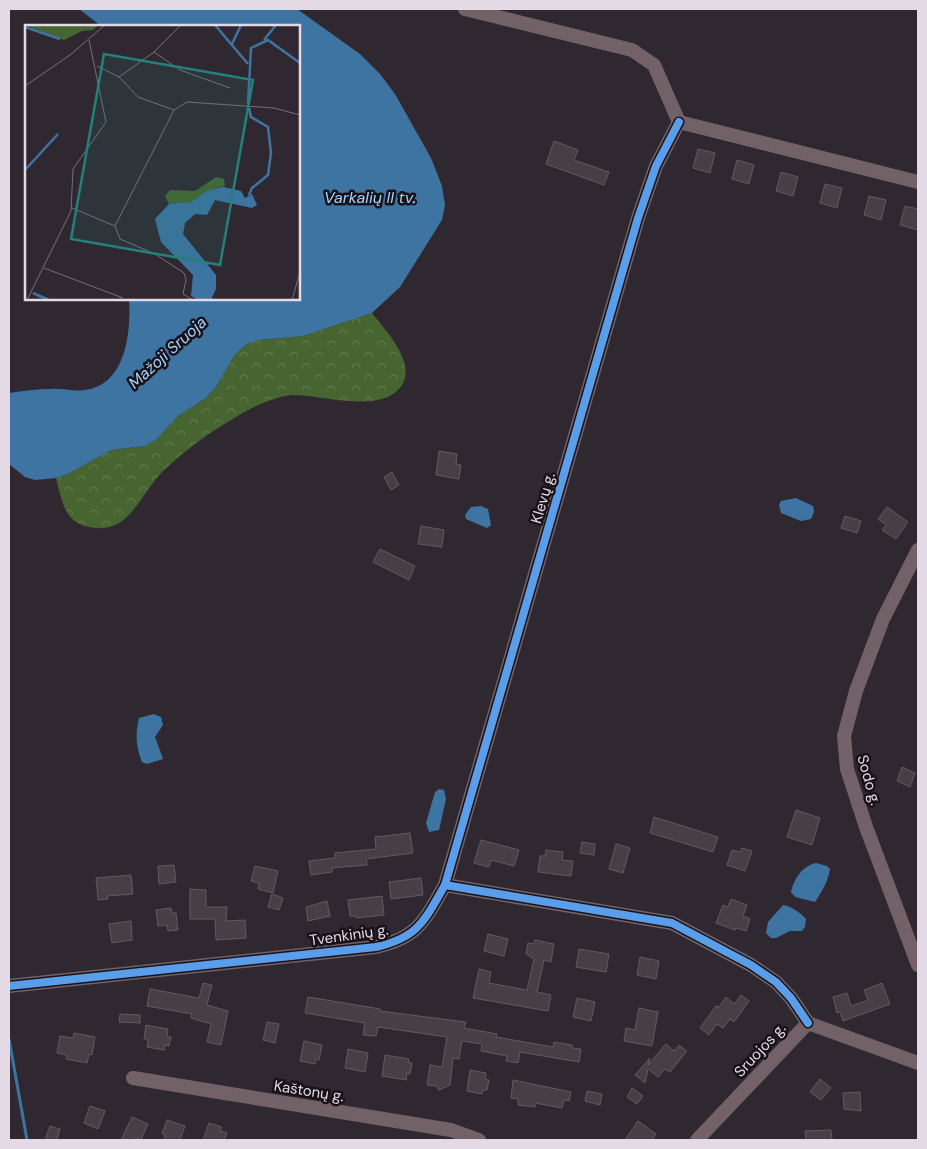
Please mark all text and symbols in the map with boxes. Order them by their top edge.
inset map [25,25,300,300]
water label: Varkalių II tv. [324,187,416,208]
water label: Mažoji Sruoja [124,311,211,393]
street label: Klevų g. [526,470,560,526]
street label: Sodo g. [852,753,886,807]
street label: Tvenkinių g. [308,920,390,950]
street label: Sruojos g. [730,1019,790,1081]
street label: Kaštonų g. [272,1076,346,1106]

